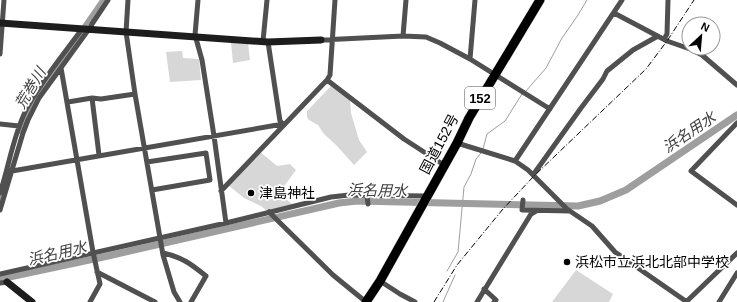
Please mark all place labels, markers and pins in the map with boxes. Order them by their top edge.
place label: 津島神社 [259,185,315,201]
marker: 津島神社 [246,188,256,198]
place label: 浜松市立浜北北部中学校 [575,254,729,270]
marker: 浜松市立浜北北部中学校 [562,257,572,267]

